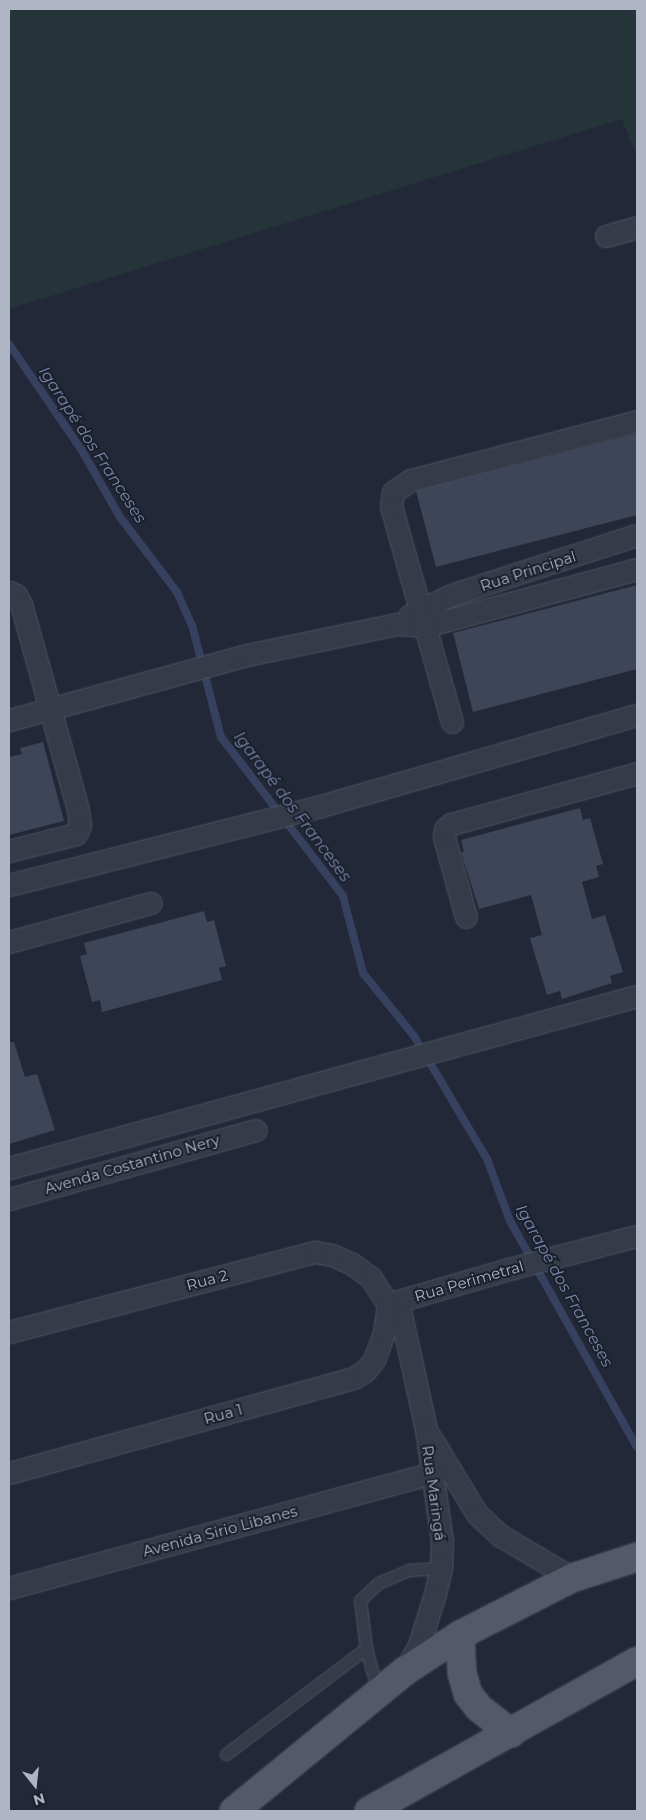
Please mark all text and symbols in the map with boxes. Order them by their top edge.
water label: Igarapé dos Franceses [34,363,150,527]
street label: Rua Principal [478,547,578,595]
water label: Igarapé dos Franceses [229,728,355,886]
street label: Avenda Costantino Nery [42,1130,222,1198]
water label: Igarapé dos Franceses [511,1201,617,1371]
street label: Rua Perimetral [412,1257,526,1305]
street label: Rua 2 [184,1266,230,1294]
street label: Rua 1 [202,1400,244,1428]
street label: Rua Maringá [418,1444,450,1542]
street label: Avenida Sirio Libanes [141,1502,299,1560]
north arrow [10,1760,60,1810]
text: N [31,1789,47,1810]

